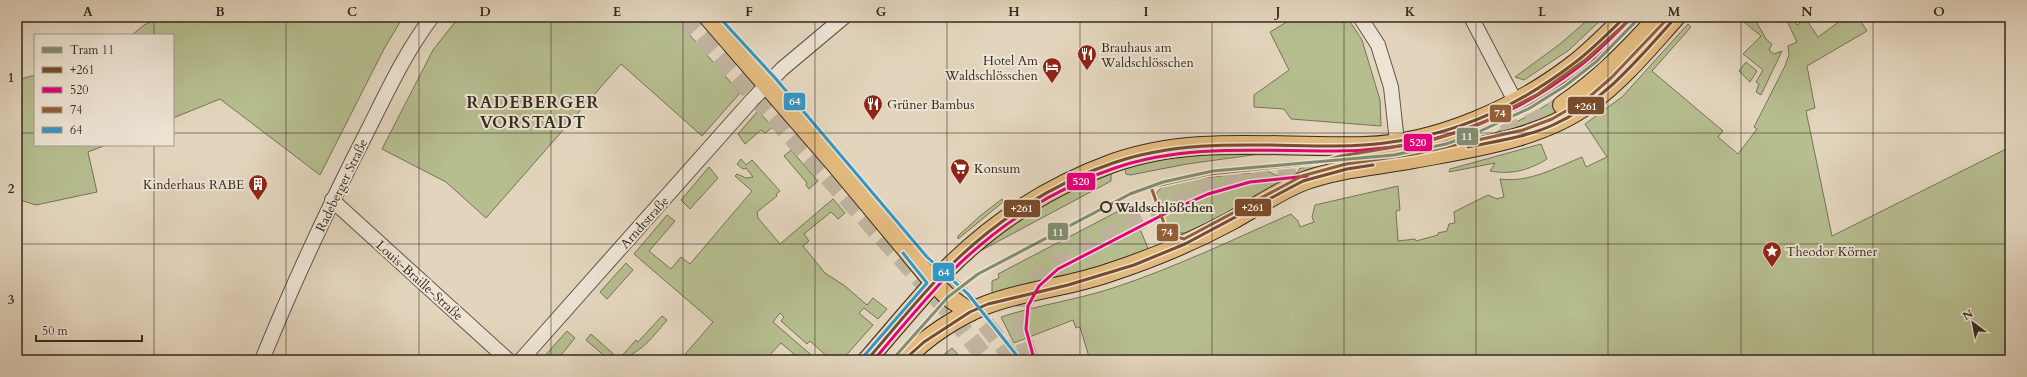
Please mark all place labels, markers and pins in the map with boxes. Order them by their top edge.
place label: Brauhaus am Waldschlösschen [1100,39,1195,72]
restaurant icon: Brauhaus am Waldschlösschen [1076,43,1098,71]
place label: Hotel Am Waldschlösschen [944,52,1039,85]
hotel icon: Hotel Am Waldschlösschen [1041,56,1063,84]
restaurant icon: Grüner Bambus [862,93,884,121]
place label: Grüner Bambus [887,96,975,114]
supermarket icon: Konsum [949,157,971,185]
place label: Konsum [974,160,1021,178]
building icon: Kinderhaus RABE [247,173,269,201]
place label: Kinderhaus RABE [143,176,244,194]
place label: Waldschlößchen [1114,199,1214,217]
marker: Waldschlößchen [1100,201,1112,213]
place icon: Theodor Körner [1761,240,1783,268]
place label: Theodor Körner [1786,243,1878,261]

